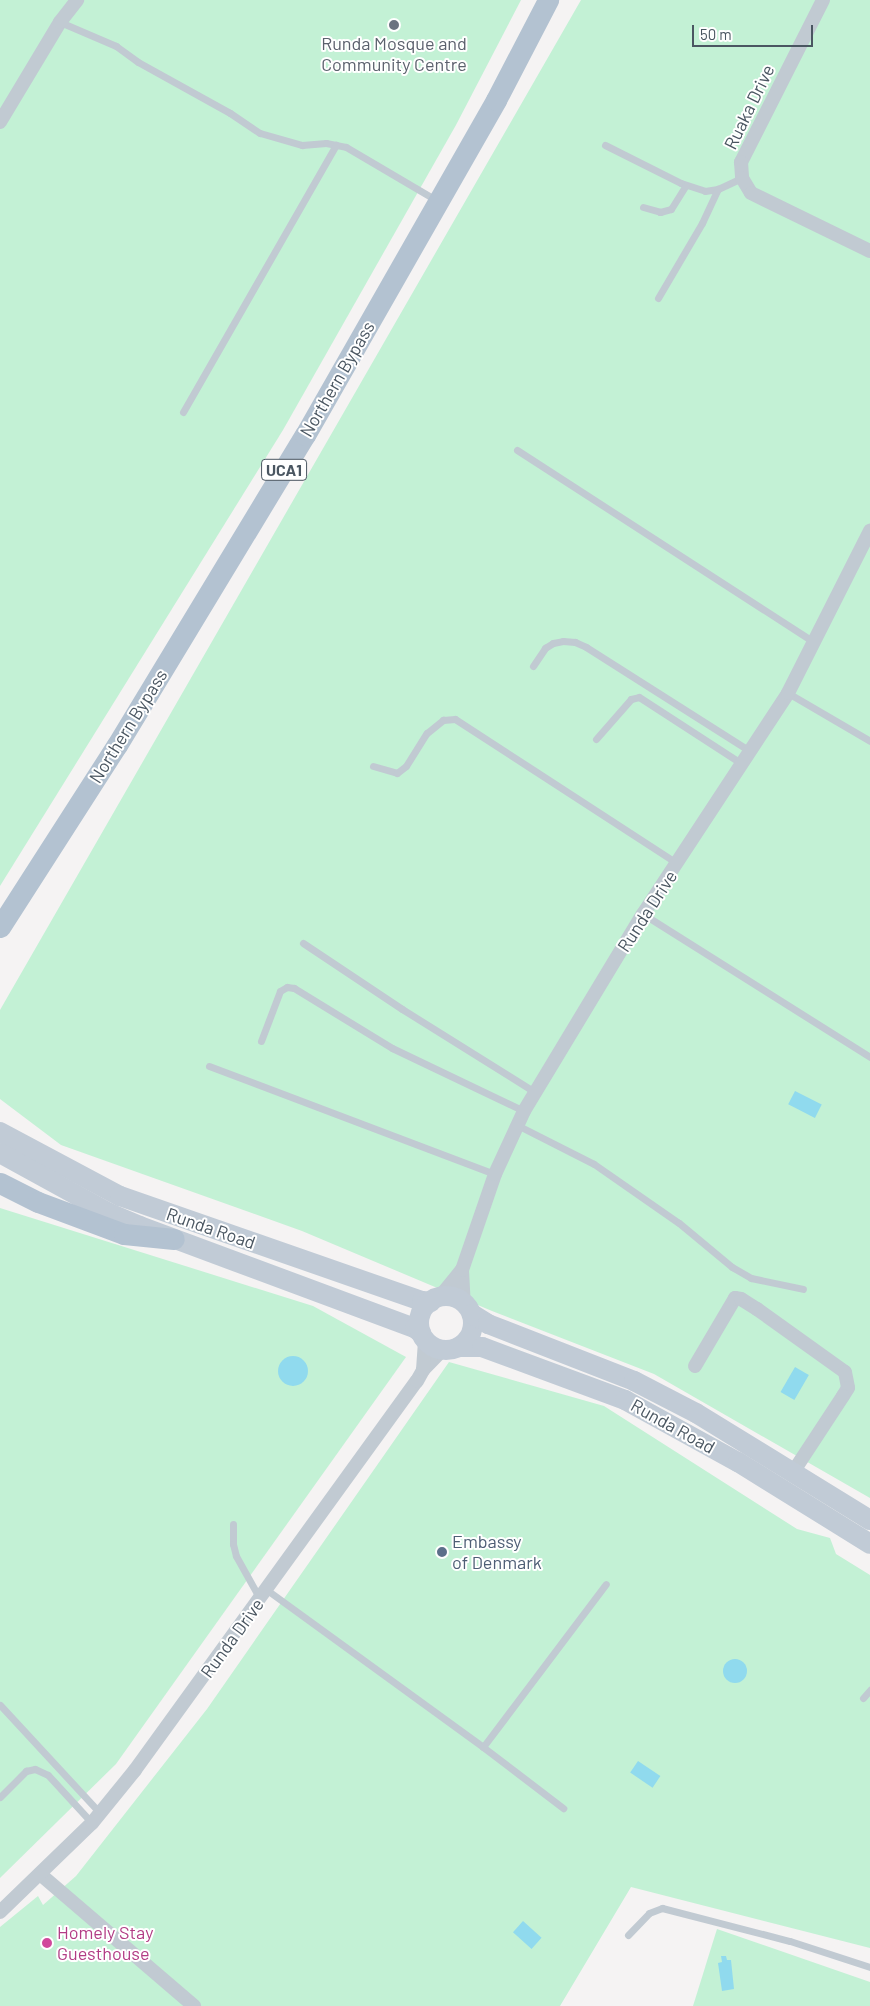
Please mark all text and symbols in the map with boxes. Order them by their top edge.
scale bar [695,15,816,47]
marker: Runda Mosque and Community Centre [388,19,400,31]
text: 50 m [700,25,732,43]
place label: Runda Mosque and Community Centre [321,33,467,76]
street label: Ruaka Drive [719,61,779,153]
street label: Northern Bypass [295,317,379,441]
road number: UCA1 [260,456,308,484]
street label: Northern Bypass [84,665,172,787]
street label: Runda Drive [613,866,681,956]
street label: Runda Road [164,1203,258,1253]
street label: Runda Road [627,1394,719,1458]
place label: Embassy of Denmark [452,1531,542,1574]
marker: Embassy of Denmark [436,1546,448,1558]
street label: Runda Drive [196,1594,268,1682]
place label: Homely Stay Guesthouse [57,1922,153,1965]
marker: Homely Stay Guesthouse [41,1937,53,1949]

